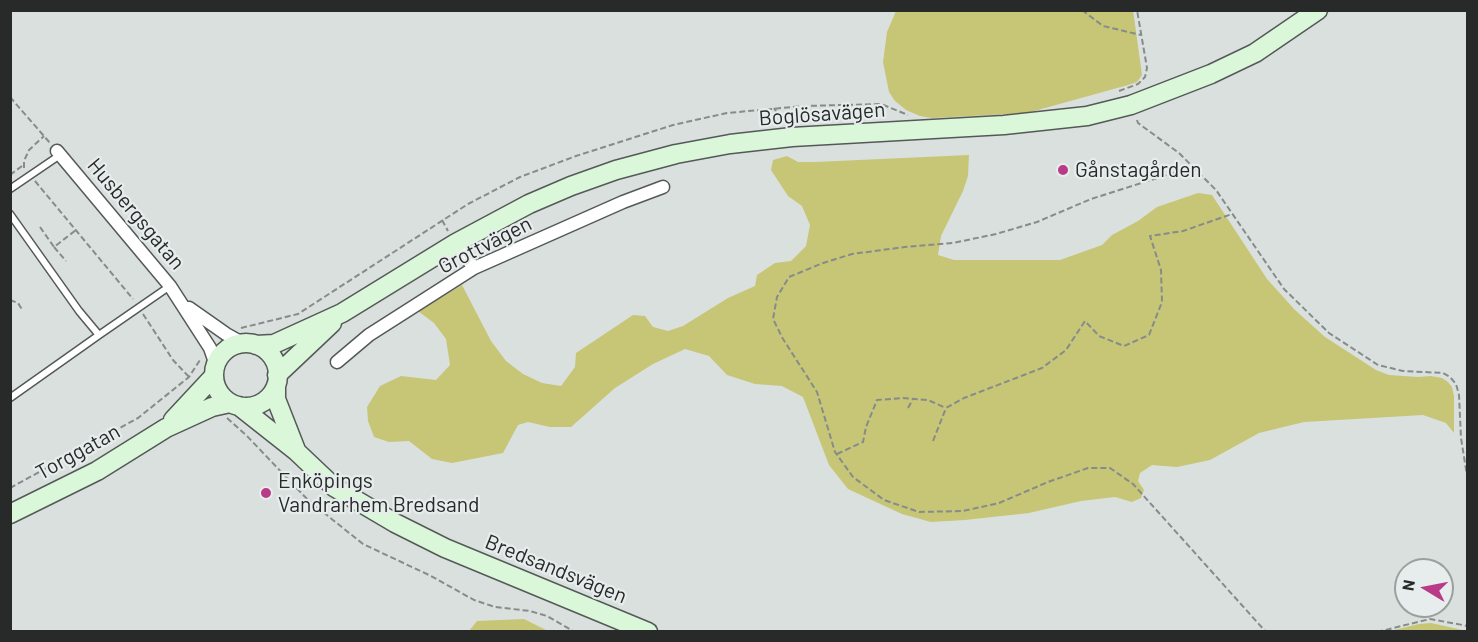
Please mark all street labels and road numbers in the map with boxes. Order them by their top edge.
street label: Boglösavägen [758,97,886,131]
street label: Husbergsgatan [82,153,190,275]
street label: Grottvägen [434,211,536,279]
street label: Torggatan [32,419,124,485]
street label: Bredsandsvägen [482,529,630,609]

